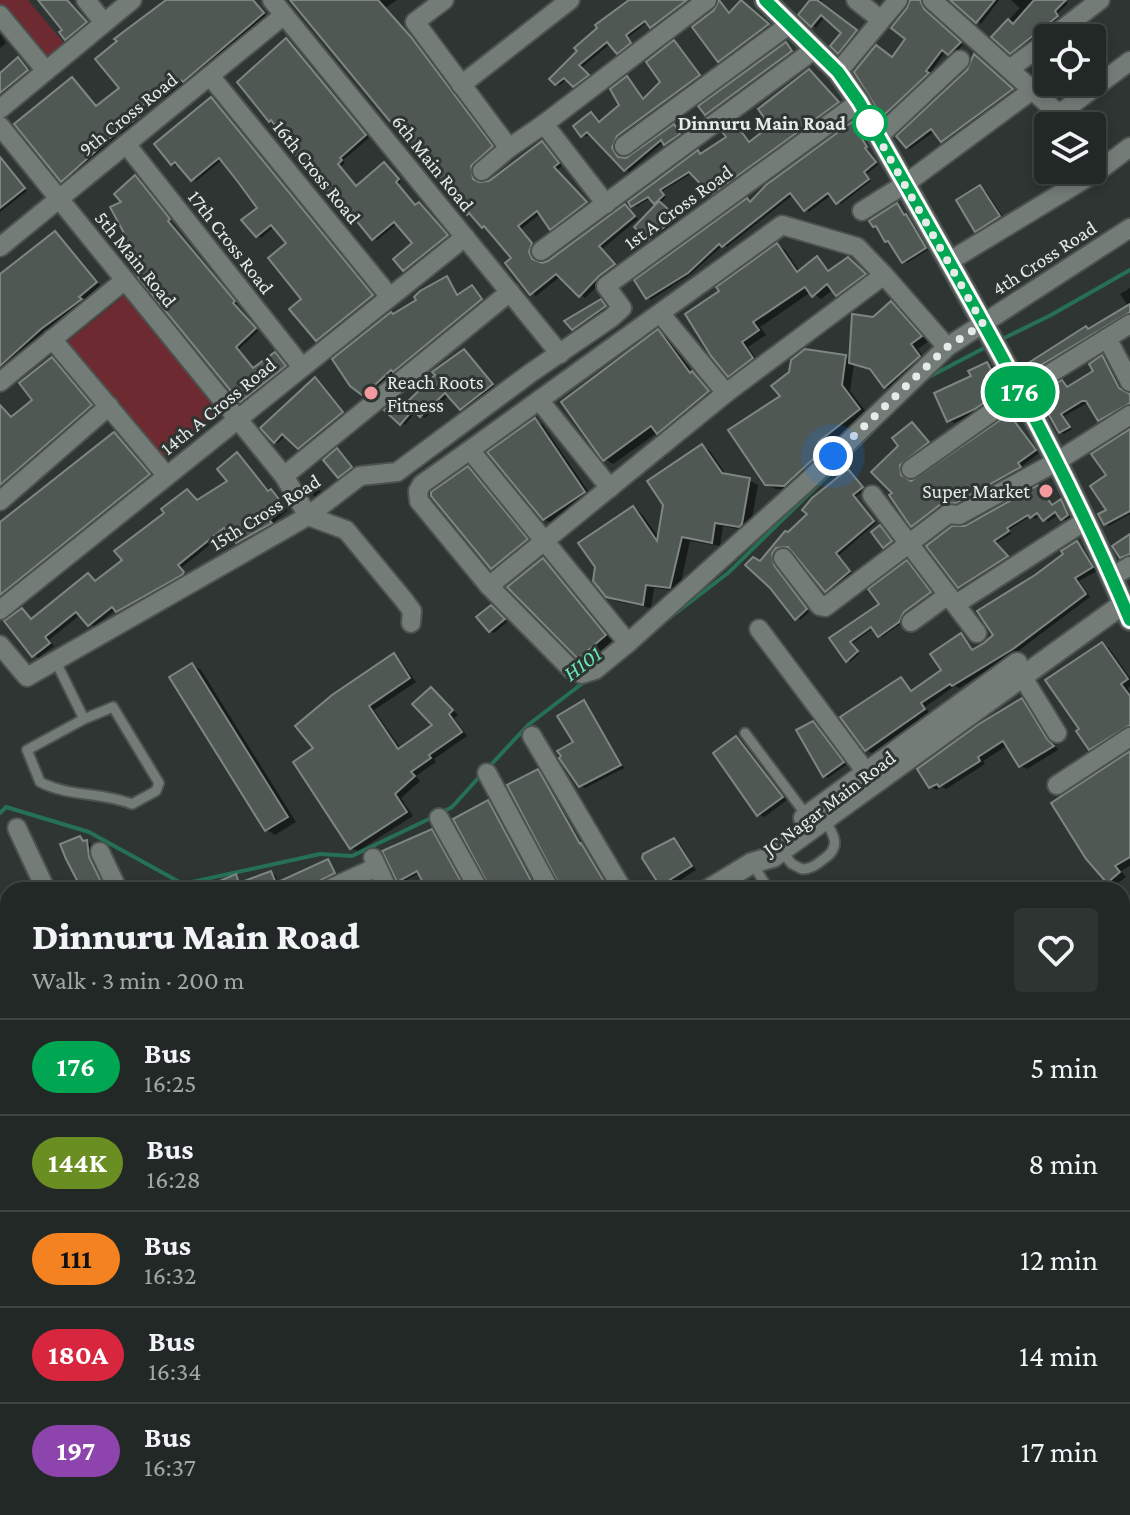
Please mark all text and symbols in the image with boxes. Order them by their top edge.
map controls [1034,24,1106,184]
button: locate [1034,24,1106,96]
street label: 9th Cross Road [75,68,182,160]
marker: Dinnuru Main Road [853,106,887,140]
street label: 6th Main Road [388,110,479,216]
place label: Dinnuru Main Road [678,112,846,134]
button: layers [1034,112,1106,184]
street label: 16th Cross Road [269,116,366,228]
street label: 1st A Cross Road [620,160,737,254]
street label: 17th Cross Road [184,186,279,299]
street label: 5th Main Road [91,207,182,312]
street label: 4th Cross Road [988,216,1101,300]
street label: 14th A Cross Road [156,353,280,459]
line badge: 176 [974,366,1066,418]
place label: Reach Roots Fitness [387,371,484,416]
text: 176 [1001,376,1039,407]
marker: Reach Roots Fitness [362,384,380,402]
your location [813,436,853,476]
street label: 15th Cross Road [206,469,324,555]
place label: Super Market [922,480,1030,503]
marker: Super Market [1037,482,1055,500]
water label: H101 [558,641,606,686]
street label: JC Nagar Main Road [757,746,900,862]
button: heart [1014,908,1098,992]
text: Dinnuru Main Road [32,915,360,957]
text: Walk · 3 min · 200 m [32,966,244,995]
text: Bus [144,1036,191,1069]
text: 176 [57,1051,95,1082]
text: 5 min [1030,1051,1098,1084]
text: 16:25 [144,1069,196,1098]
text: Bus [147,1132,193,1165]
text: 144K [48,1147,107,1178]
text: 8 min [1028,1147,1098,1180]
text: 16:28 [147,1165,201,1194]
text: Bus [144,1228,191,1261]
text: 111 [60,1243,92,1274]
text: 12 min [1020,1243,1098,1276]
text: 16:32 [144,1261,196,1290]
text: Bus [148,1324,195,1357]
text: 180A [48,1339,108,1370]
text: 14 min [1019,1339,1098,1372]
text: 16:34 [148,1357,202,1386]
text: Bus [144,1420,191,1453]
text: 197 [57,1435,95,1466]
text: 17 min [1021,1435,1098,1468]
text: 16:37 [144,1453,196,1482]

